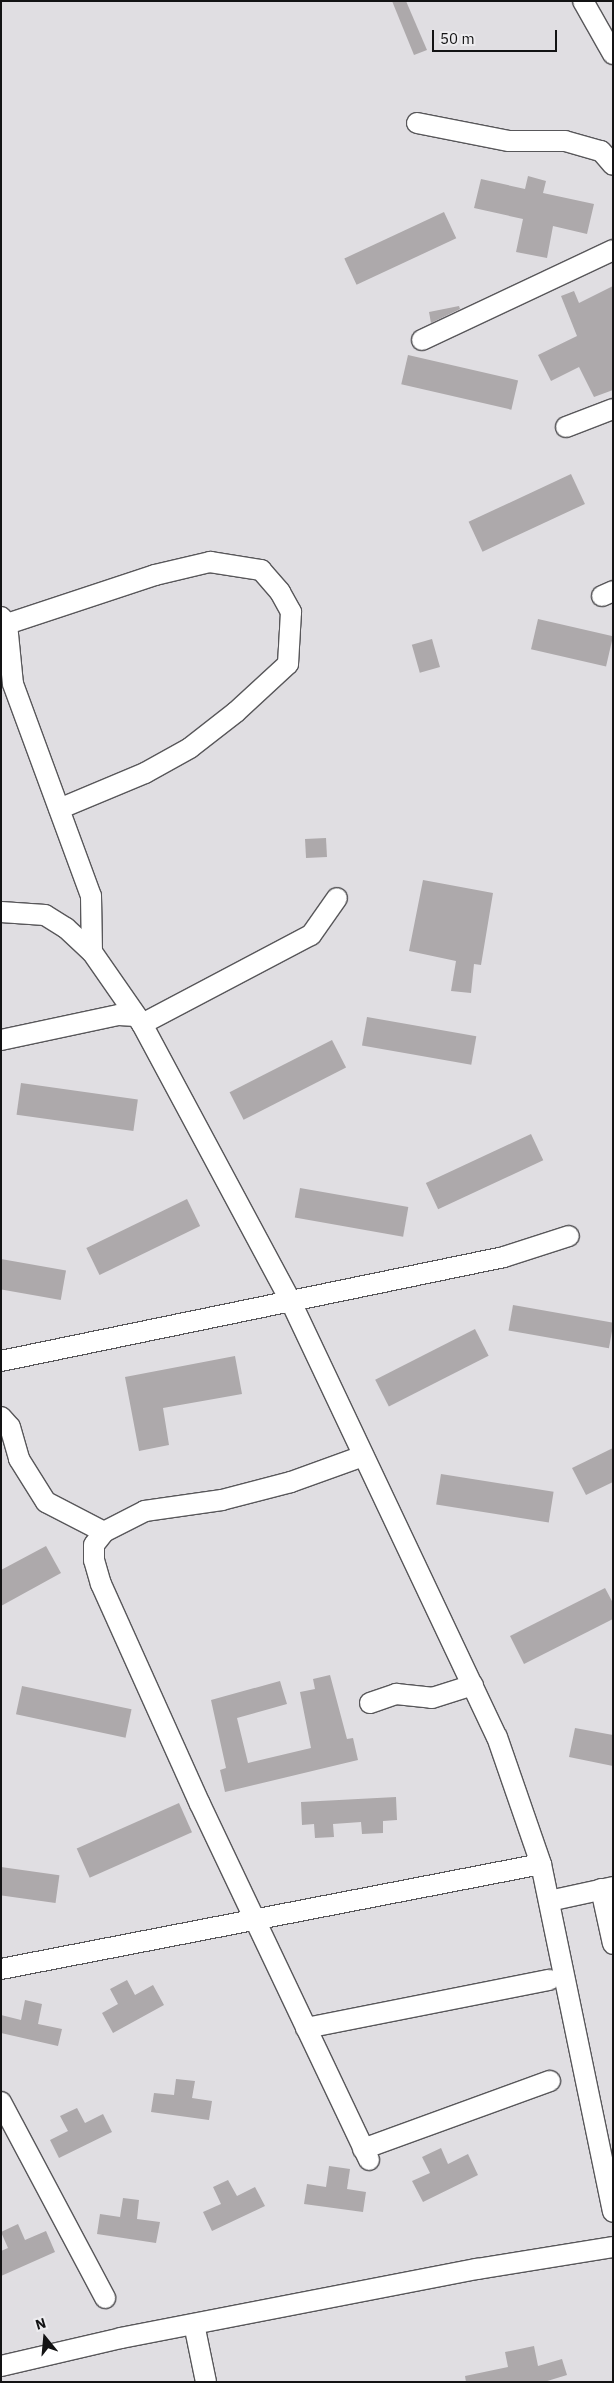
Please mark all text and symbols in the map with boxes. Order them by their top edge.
scale bar [434,20,559,52]
text: 50 m [440,29,475,48]
north arrow [20,2313,70,2363]
text: N [33,2314,48,2334]

